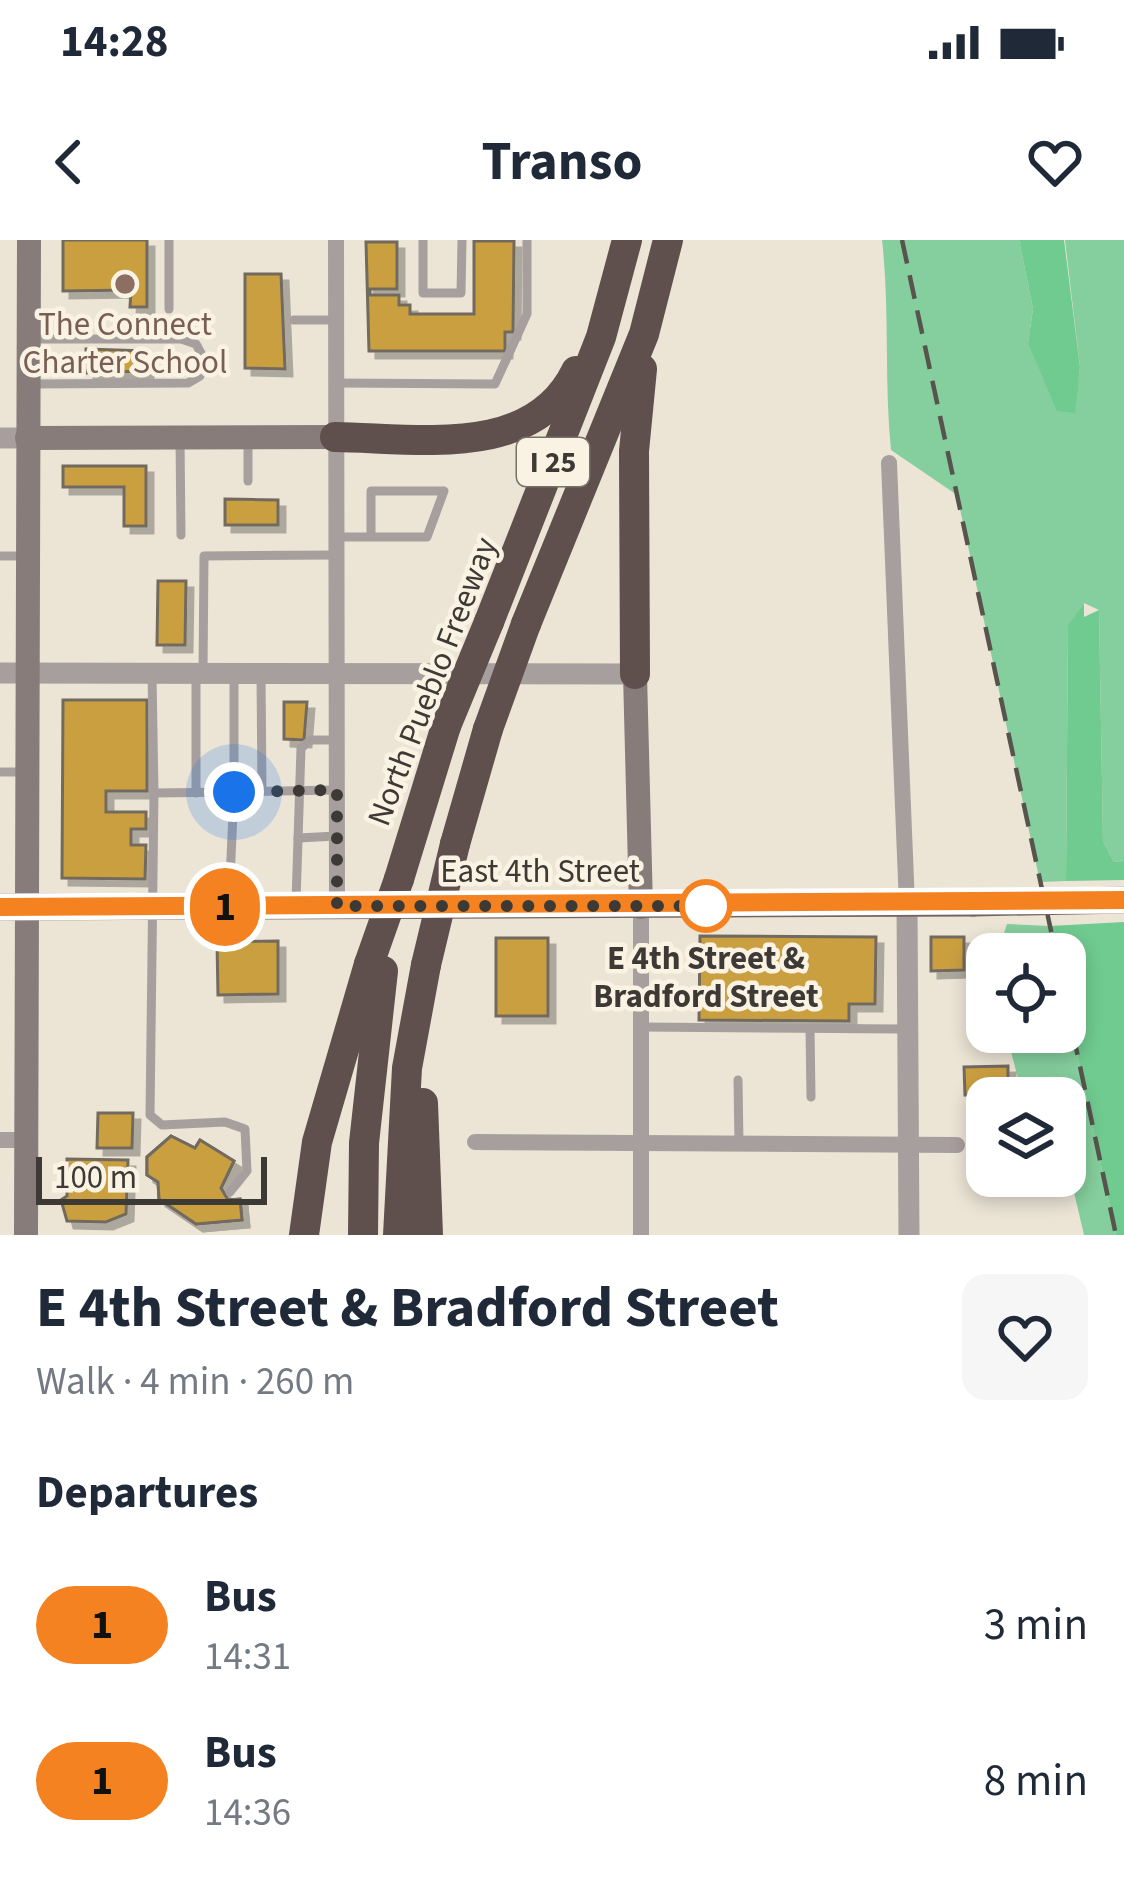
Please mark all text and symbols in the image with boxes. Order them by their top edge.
text: 14:28 [60,10,169,74]
text: Transo [482,124,642,201]
icon: back [36,129,102,195]
icon: heart [1022,129,1088,195]
marker: The Connect Charter School [112,271,138,297]
place label: The Connect Charter School [23,301,227,386]
road number: I 25 [517,438,589,486]
street label: North Pueblo Freeway [356,530,509,833]
your location [204,762,264,822]
street label: East 4th Street [440,848,640,895]
line badge: 1 [186,868,264,946]
text: 1 [214,877,236,937]
marker: E 4th Street & Bradford Street [681,881,731,931]
map controls [966,933,1086,1197]
button: locate [966,933,1086,1053]
place label: E 4th Street & Bradford Street [593,935,819,1020]
button: layers [966,1077,1086,1197]
scale bar [36,1151,267,1204]
text: 100 m [54,1154,137,1201]
text: E 4th Street & Bradford Street [36,1268,779,1349]
button: heart [962,1274,1088,1400]
text: Walk · 4 min · 260 m [36,1354,354,1410]
text: Departures [36,1461,258,1525]
text: Bus [204,1565,277,1629]
text: 3 min [984,1593,1088,1657]
text: 1 [91,1595,113,1655]
text: 14:31 [204,1629,291,1685]
text: Bus [204,1721,277,1785]
text: 8 min [984,1749,1088,1813]
text: 1 [91,1751,113,1811]
text: 14:36 [204,1785,291,1841]

